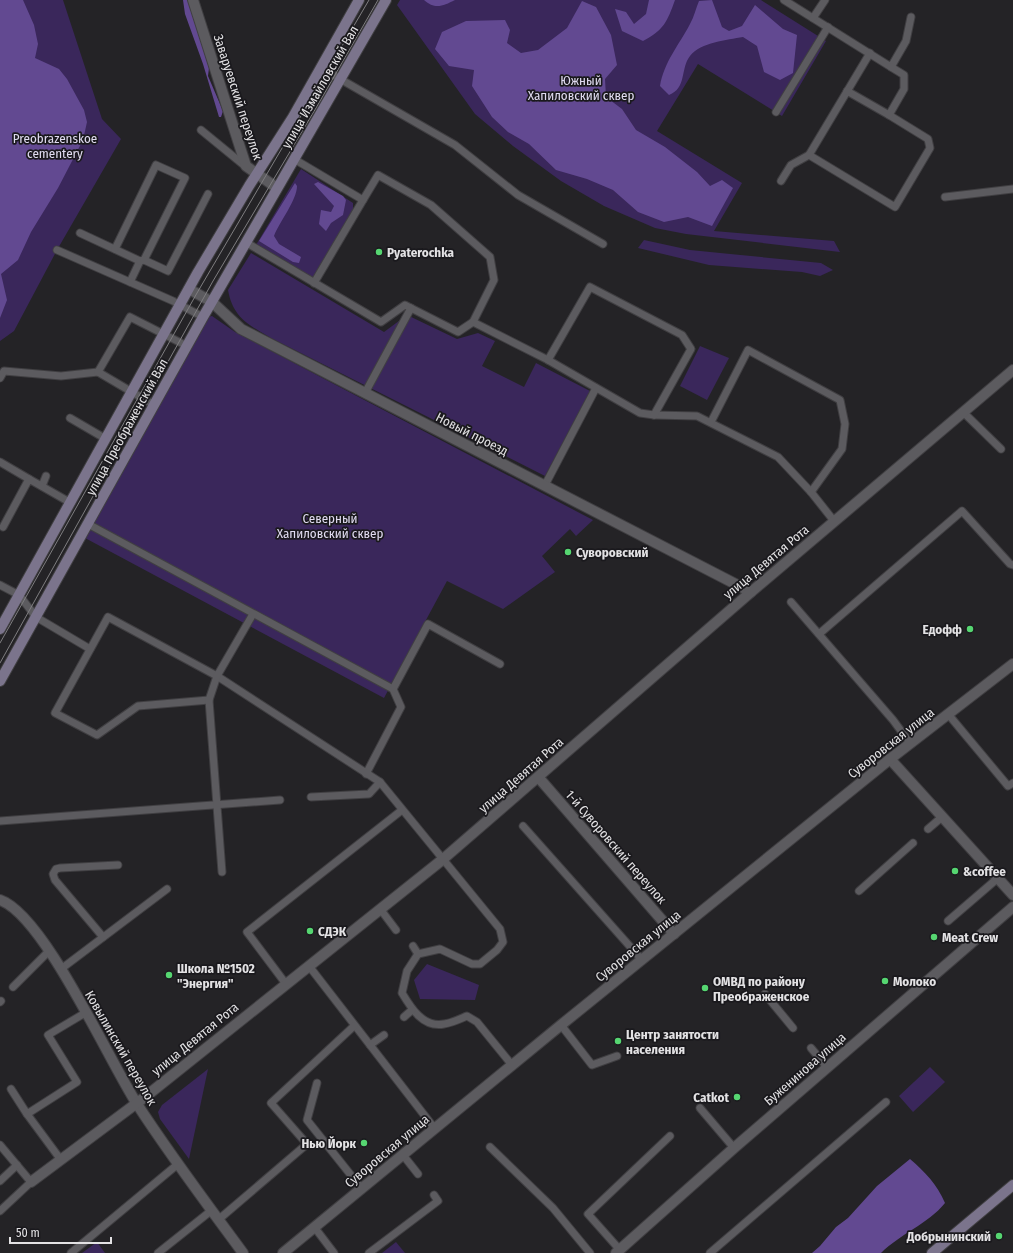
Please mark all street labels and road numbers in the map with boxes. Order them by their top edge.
street label: улица Измайловский Вал [279,23,361,151]
street label: Заваруевский переулок [211,32,265,162]
street label: улица Преображенский Вал [83,356,171,498]
street label: Новый проезд [433,409,511,459]
street label: улица Девятая Рота [720,522,812,602]
street label: Суворовская улица [845,705,937,781]
street label: улица Девятая Рота [476,734,566,816]
street label: 1-й Суворовский переулок [563,787,669,907]
street label: Суворовская улица [592,907,684,985]
street label: Ковылинский переулок [82,988,160,1108]
street label: улица Девятая Рота [149,999,241,1079]
street label: Буженинова улица [761,1029,849,1109]
street label: Суворовская улица [342,1111,432,1191]

